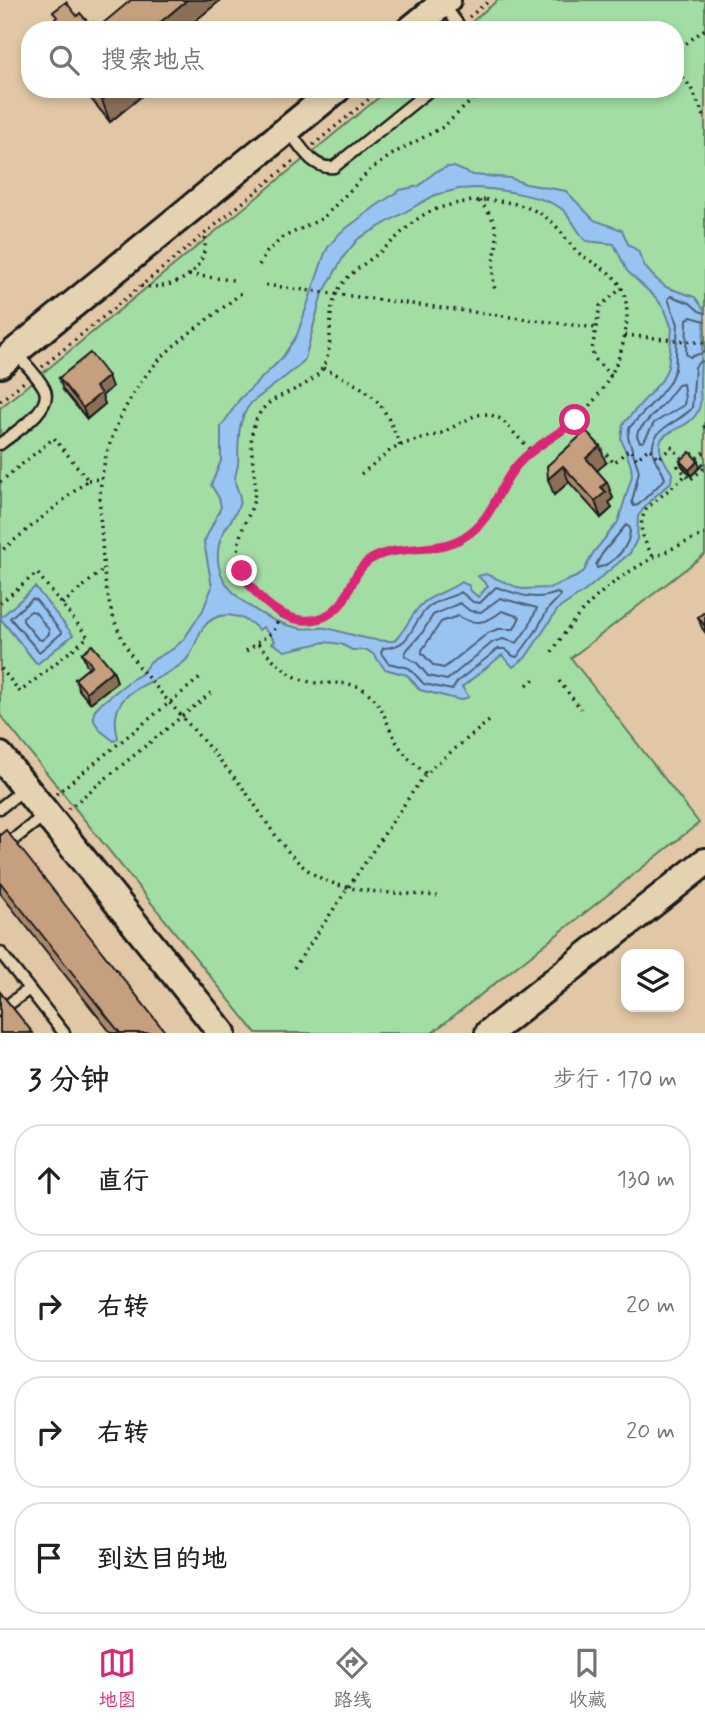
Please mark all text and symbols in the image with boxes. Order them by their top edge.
search box [21,21,684,98]
icon: search [45,41,83,79]
text: 搜索地点 [101,44,205,78]
route start [559,404,590,435]
route end [226,555,257,586]
map controls [621,949,684,1012]
button: layers [621,949,684,1012]
text: 3 分钟 [28,1061,110,1100]
text: 步行 · 170 m [553,1065,677,1095]
icon: ahead [30,1161,68,1199]
text: 直行 [97,1165,149,1199]
text: 130 m [617,1165,675,1195]
icon: right [30,1287,68,1325]
text: 右转 [97,1291,149,1325]
text: 20 m [626,1291,675,1321]
icon: right [30,1413,68,1451]
text: 右转 [97,1417,149,1451]
text: 20 m [626,1417,675,1447]
icon: arrive [30,1539,68,1577]
text: 到达目的地 [97,1543,227,1577]
tab: 地图 [98,1644,137,1713]
tab: 路线 [333,1644,372,1713]
tab: 收藏 [568,1644,607,1713]

